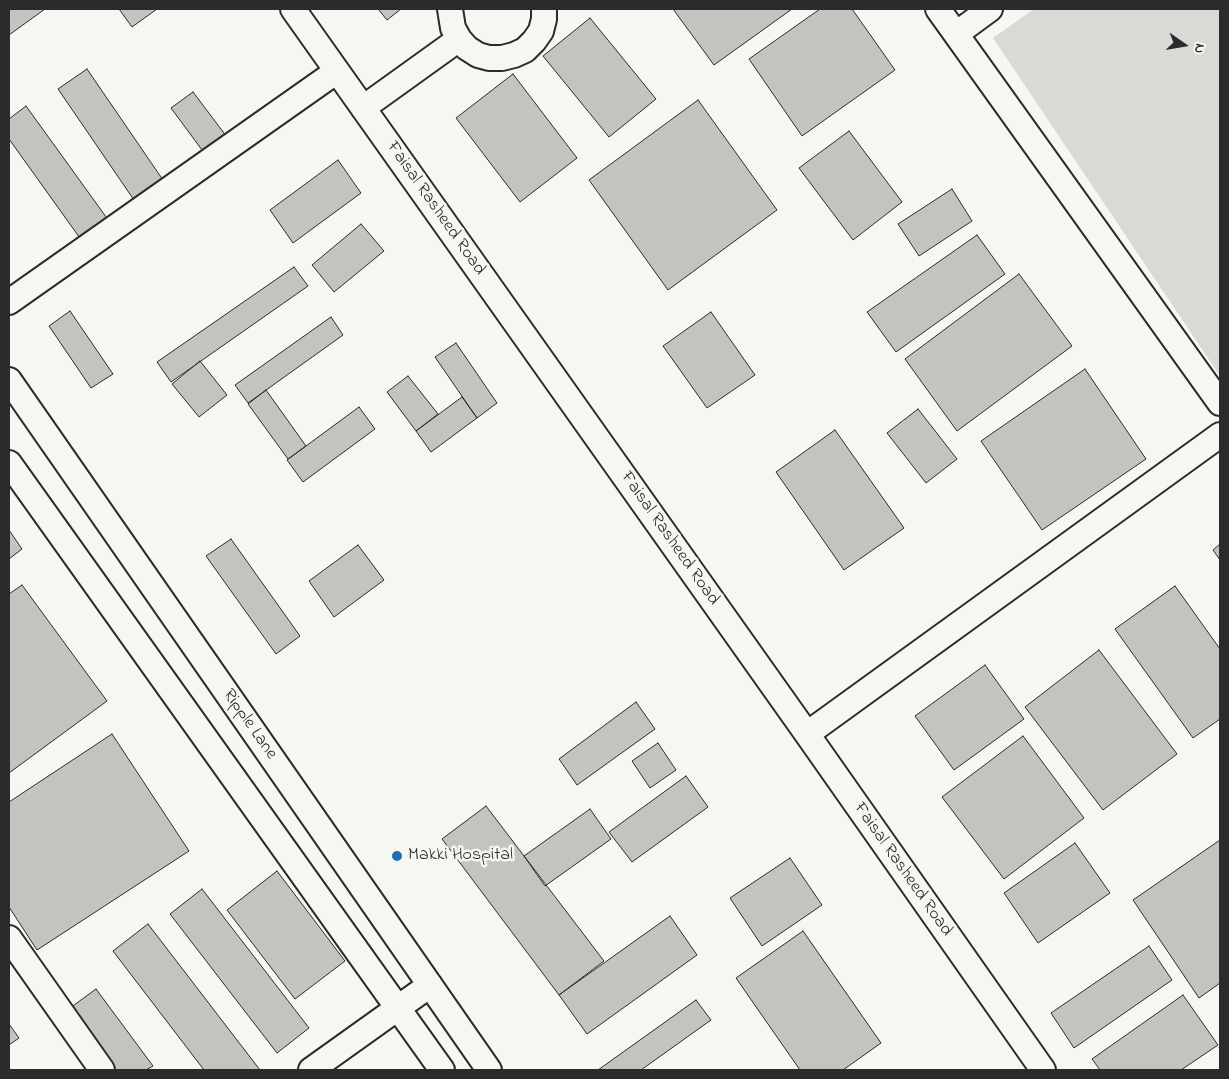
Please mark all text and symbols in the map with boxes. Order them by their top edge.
north arrow [1159,20,1209,70]
text: N [1188,42,1210,55]
street label: Faisal Rasheed Road [381,138,489,280]
street label: Faisal Rasheed Road [615,468,723,610]
street label: Ripple Lane [217,686,281,764]
street label: Faisal Rasheed Road [848,799,956,941]
place label: Makki Hospital [408,845,513,867]
marker: Makki Hospital [390,849,404,863]

